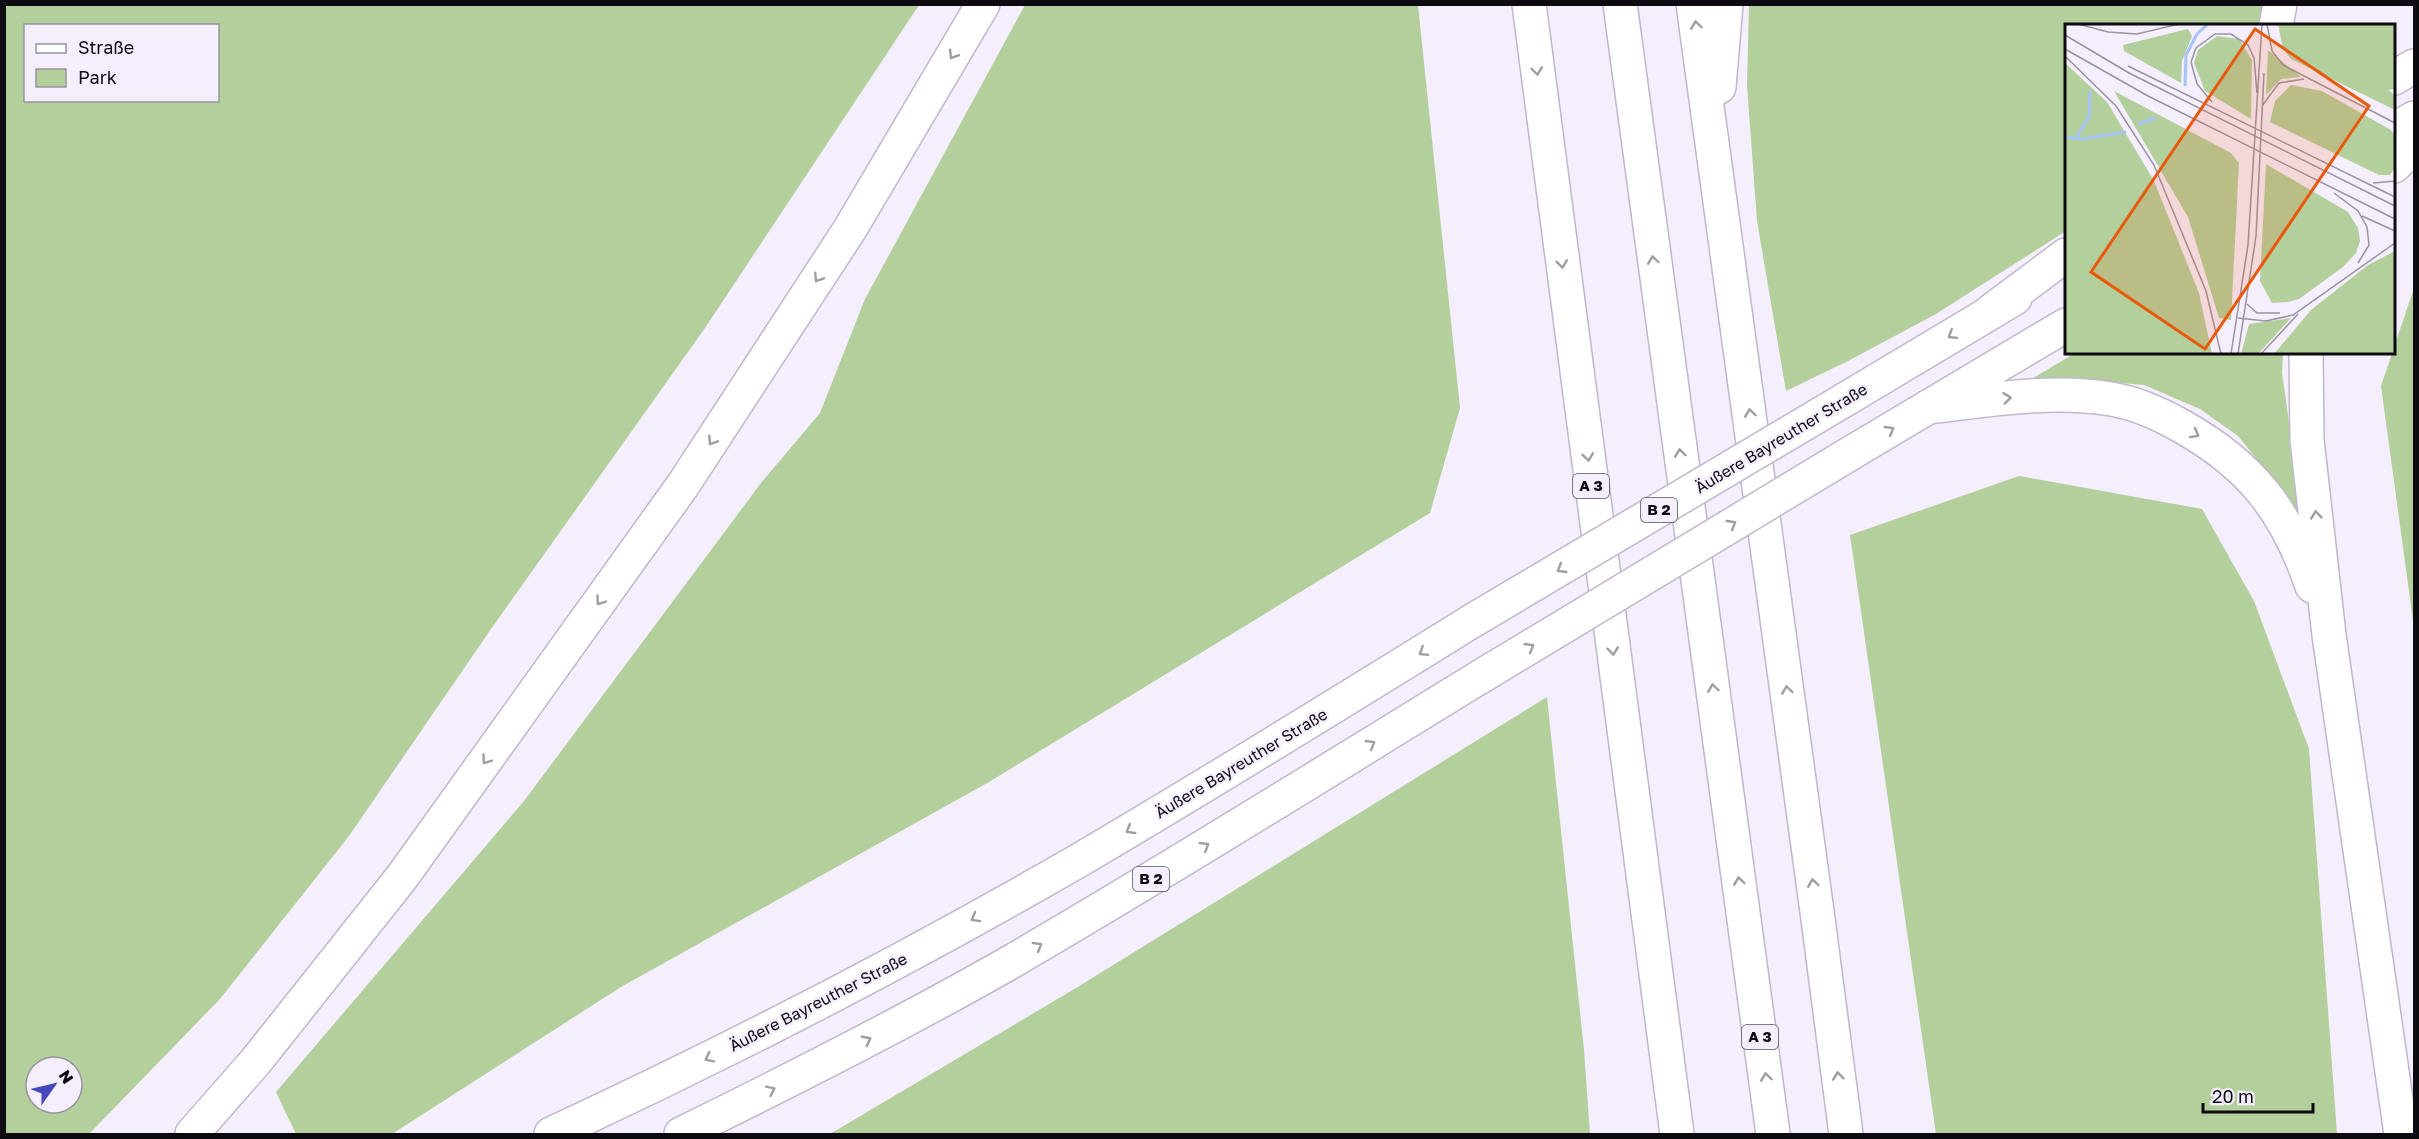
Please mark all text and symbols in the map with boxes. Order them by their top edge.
one-way arrow [1690,21,1702,30]
legend [24,24,219,102]
inset map [2065,24,2395,354]
text: Straße [78,36,134,58]
one-way arrow [949,49,961,59]
text: Park [78,66,117,88]
one-way arrow [1531,66,1543,75]
one-way arrow [1648,255,1660,264]
one-way arrow [1556,260,1568,269]
one-way arrow [814,271,825,282]
one-way arrow [1948,328,1958,340]
street label: Äußere Bayreuther Straße [1691,379,1871,497]
one-way arrow [2003,392,2012,404]
one-way arrow [1744,409,1756,418]
one-way arrow [1883,426,1894,437]
one-way arrow [2188,427,2199,438]
one-way arrow [707,435,719,445]
one-way arrow [1674,448,1687,457]
one-way arrow [1581,453,1593,462]
road number: A 3 [1573,474,1609,498]
road number: B 2 [1641,498,1677,522]
one-way arrow [2310,510,2322,519]
one-way arrow [1726,520,1736,532]
one-way arrow [1557,561,1567,573]
one-way arrow [596,595,607,606]
one-way arrow [1524,643,1534,654]
one-way arrow [1419,644,1429,656]
one-way arrow [1606,646,1618,655]
one-way arrow [1707,683,1719,692]
one-way arrow [1782,685,1794,694]
street label: Äußere Bayreuther Straße [1151,704,1331,822]
one-way arrow [1365,739,1375,751]
one-way arrow [482,753,493,764]
one-way arrow [1126,822,1136,834]
one-way arrow [1199,842,1209,854]
road number: B 2 [1133,867,1169,891]
one-way arrow [1734,876,1746,885]
one-way arrow [1808,878,1820,888]
one-way arrow [971,911,981,922]
one-way arrow [1031,941,1042,953]
street label: Äußere Bayreuther Straße [726,948,910,1056]
road number: A 3 [1742,1025,1778,1049]
one-way arrow [860,1036,871,1047]
one-way arrow [705,1051,716,1062]
north arrow [24,1055,84,1115]
text: N [55,1066,78,1087]
one-way arrow [1760,1072,1772,1081]
one-way arrow [1833,1072,1845,1081]
scale bar [2203,1076,2312,1114]
one-way arrow [764,1085,775,1097]
text: 20 m [2212,1085,2254,1107]

